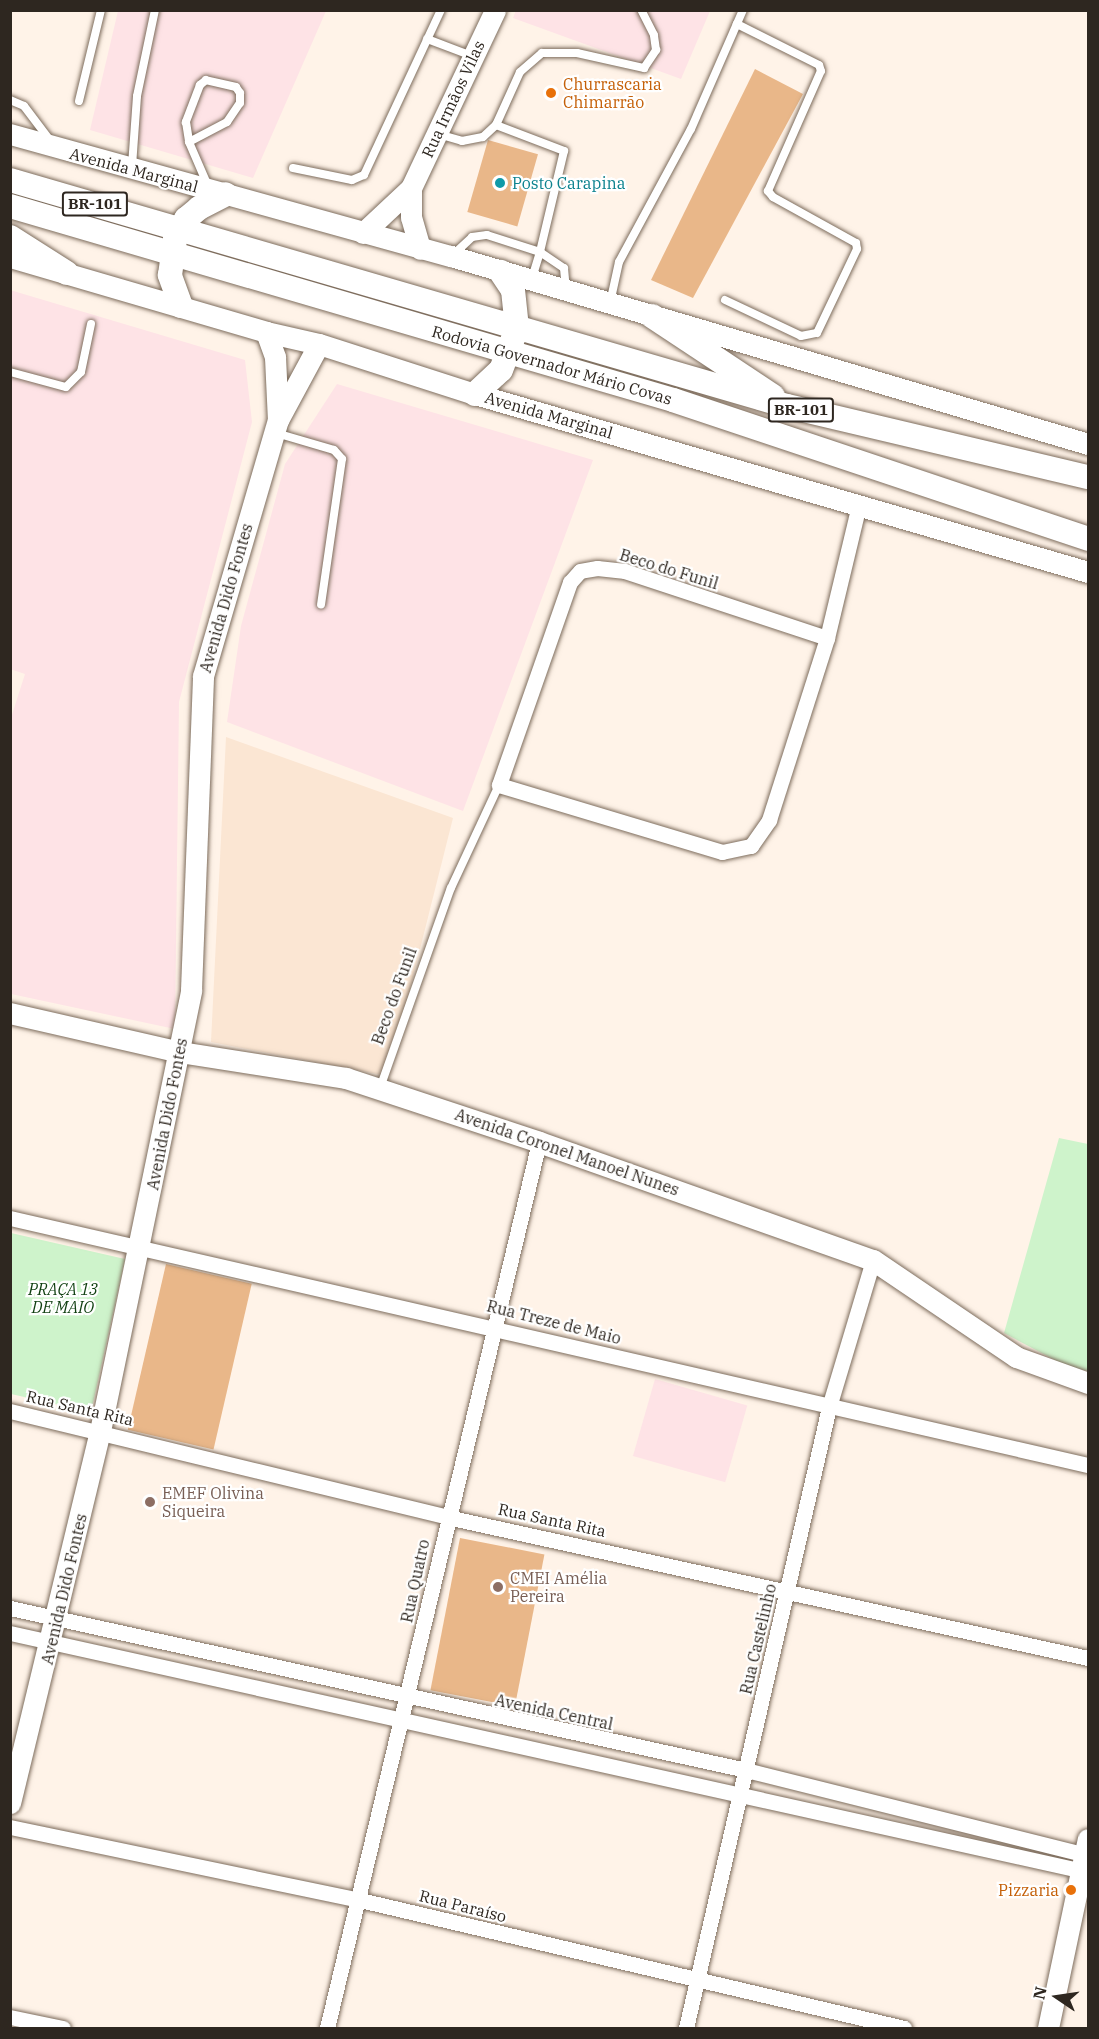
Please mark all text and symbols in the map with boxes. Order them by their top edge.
street label: Rua Irmãos Vilas [417,37,489,161]
place label: Churrascaria Chimarrão [563,74,662,112]
marker: Churrascaria Chimarrão [544,86,558,100]
street label: Avenida Marginal [68,144,200,196]
place label: Posto Carapina [512,173,625,193]
marker: Posto Carapina [493,176,507,190]
road number: BR-101 [60,192,130,216]
street label: Rodovia Governador Mário Covas [430,321,674,409]
street label: Avenida Marginal [483,388,615,442]
road number: BR-101 [766,398,836,422]
street label: Avenida Dido Fontes [195,521,257,675]
street label: Beco do Funil [617,545,721,593]
street label: Beco do Funil [368,945,420,1047]
street label: Avenida Dido Fontes [143,1036,191,1192]
street label: Avenida Coronel Manoel Nunes [452,1105,682,1199]
park label: PRAÇA 13 DE MAIO [28,1279,98,1317]
street label: Rua Treze de Maio [485,1296,623,1348]
street label: Rua Santa Rita [24,1386,136,1430]
place label: EMEF Olivina Siqueira [162,1483,264,1521]
marker: EMEF Olivina Siqueira [143,1495,157,1509]
street label: Rua Santa Rita [496,1499,608,1541]
street label: Avenida Dido Fontes [37,1512,91,1666]
street label: Rua Quatro [397,1538,433,1624]
place label: CMEI Amélia Pereira [510,1568,607,1606]
marker: CMEI Amélia Pereira [491,1580,505,1594]
street label: Rua Castelinho [736,1582,780,1696]
street label: Avenida Central [493,1690,615,1734]
place label: Pizzaria [998,1880,1059,1900]
marker: Pizzaria [1064,1883,1078,1897]
street label: Rua Paraíso [417,1886,509,1926]
north arrow [1027,1967,1087,2027]
text: N [1028,1985,1051,2001]

